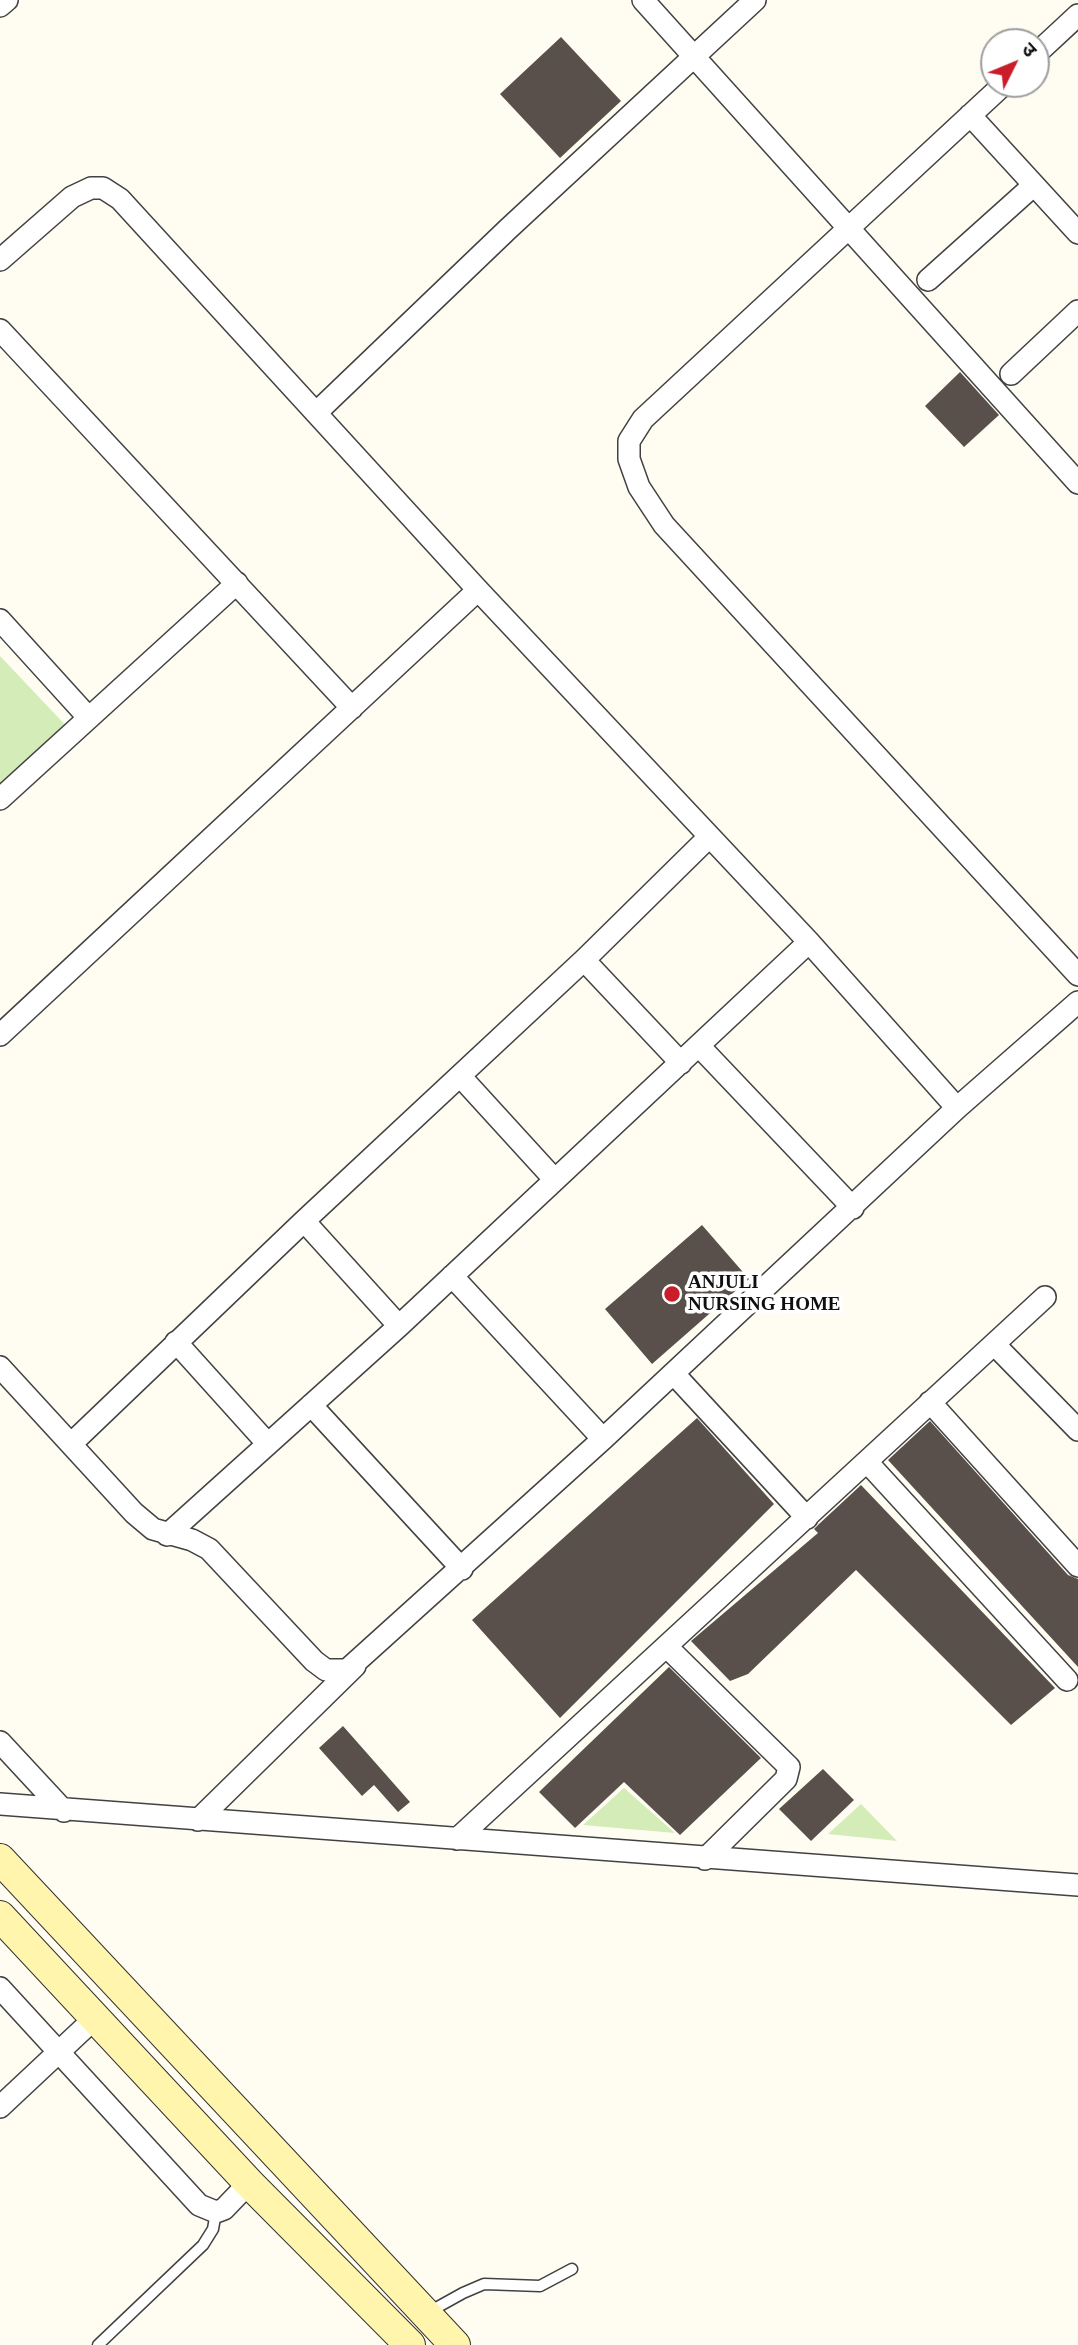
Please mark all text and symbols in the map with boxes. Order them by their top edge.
north arrow [980,28,1050,98]
text: उ [1018,38,1041,61]
place label: ANJULI NURSING HOME [688,1272,841,1316]
marker: ANJULI NURSING HOME [662,1284,682,1304]

